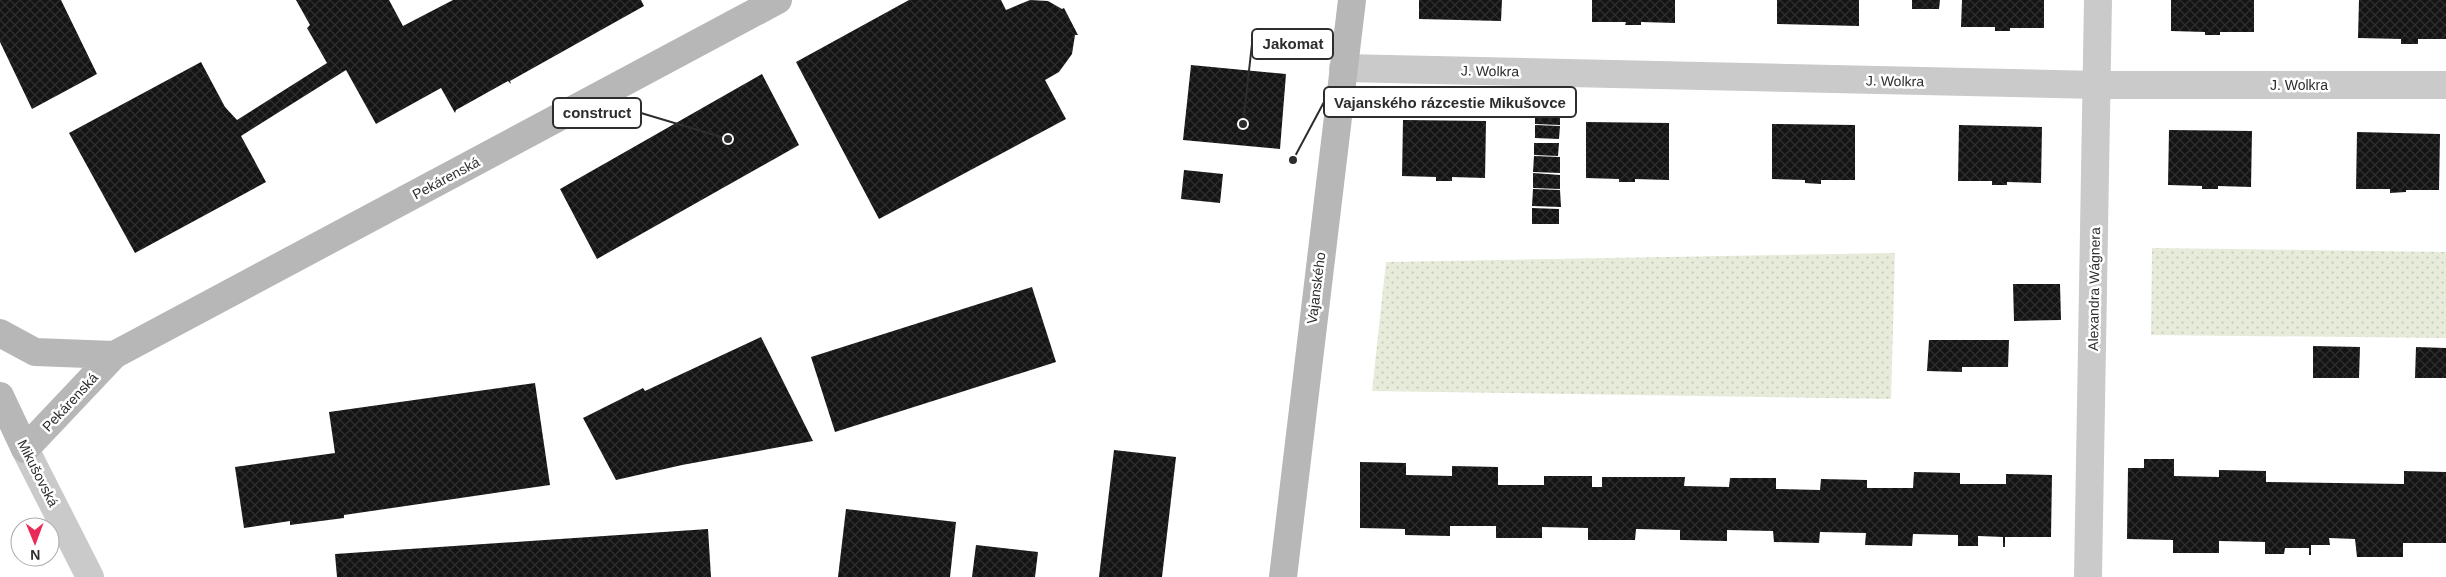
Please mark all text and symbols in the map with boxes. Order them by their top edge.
callout: Jakomat [1252,29,1333,59]
text: Jakomat [1263,35,1323,52]
street label: J. Wolkra [1461,62,1519,80]
street label: J. Wolkra [1866,72,1924,90]
street label: J. Wolkra [2270,77,2328,93]
callout: Vajanského rázcestie Mikušovce [1324,87,1576,117]
text: Vajanského rázcestie Mikušovce [1334,94,1566,111]
callout: construct [553,98,641,128]
text: construct [563,104,631,121]
street label: Pekárenská [410,153,483,202]
street label: Alexandra Wágnera [2085,227,2103,351]
street label: Vajanského [1304,251,1328,325]
street label: Pekárenská [39,369,101,434]
street label: Mikušovská [14,437,62,509]
north arrow [10,517,60,567]
text: N [30,547,40,563]

